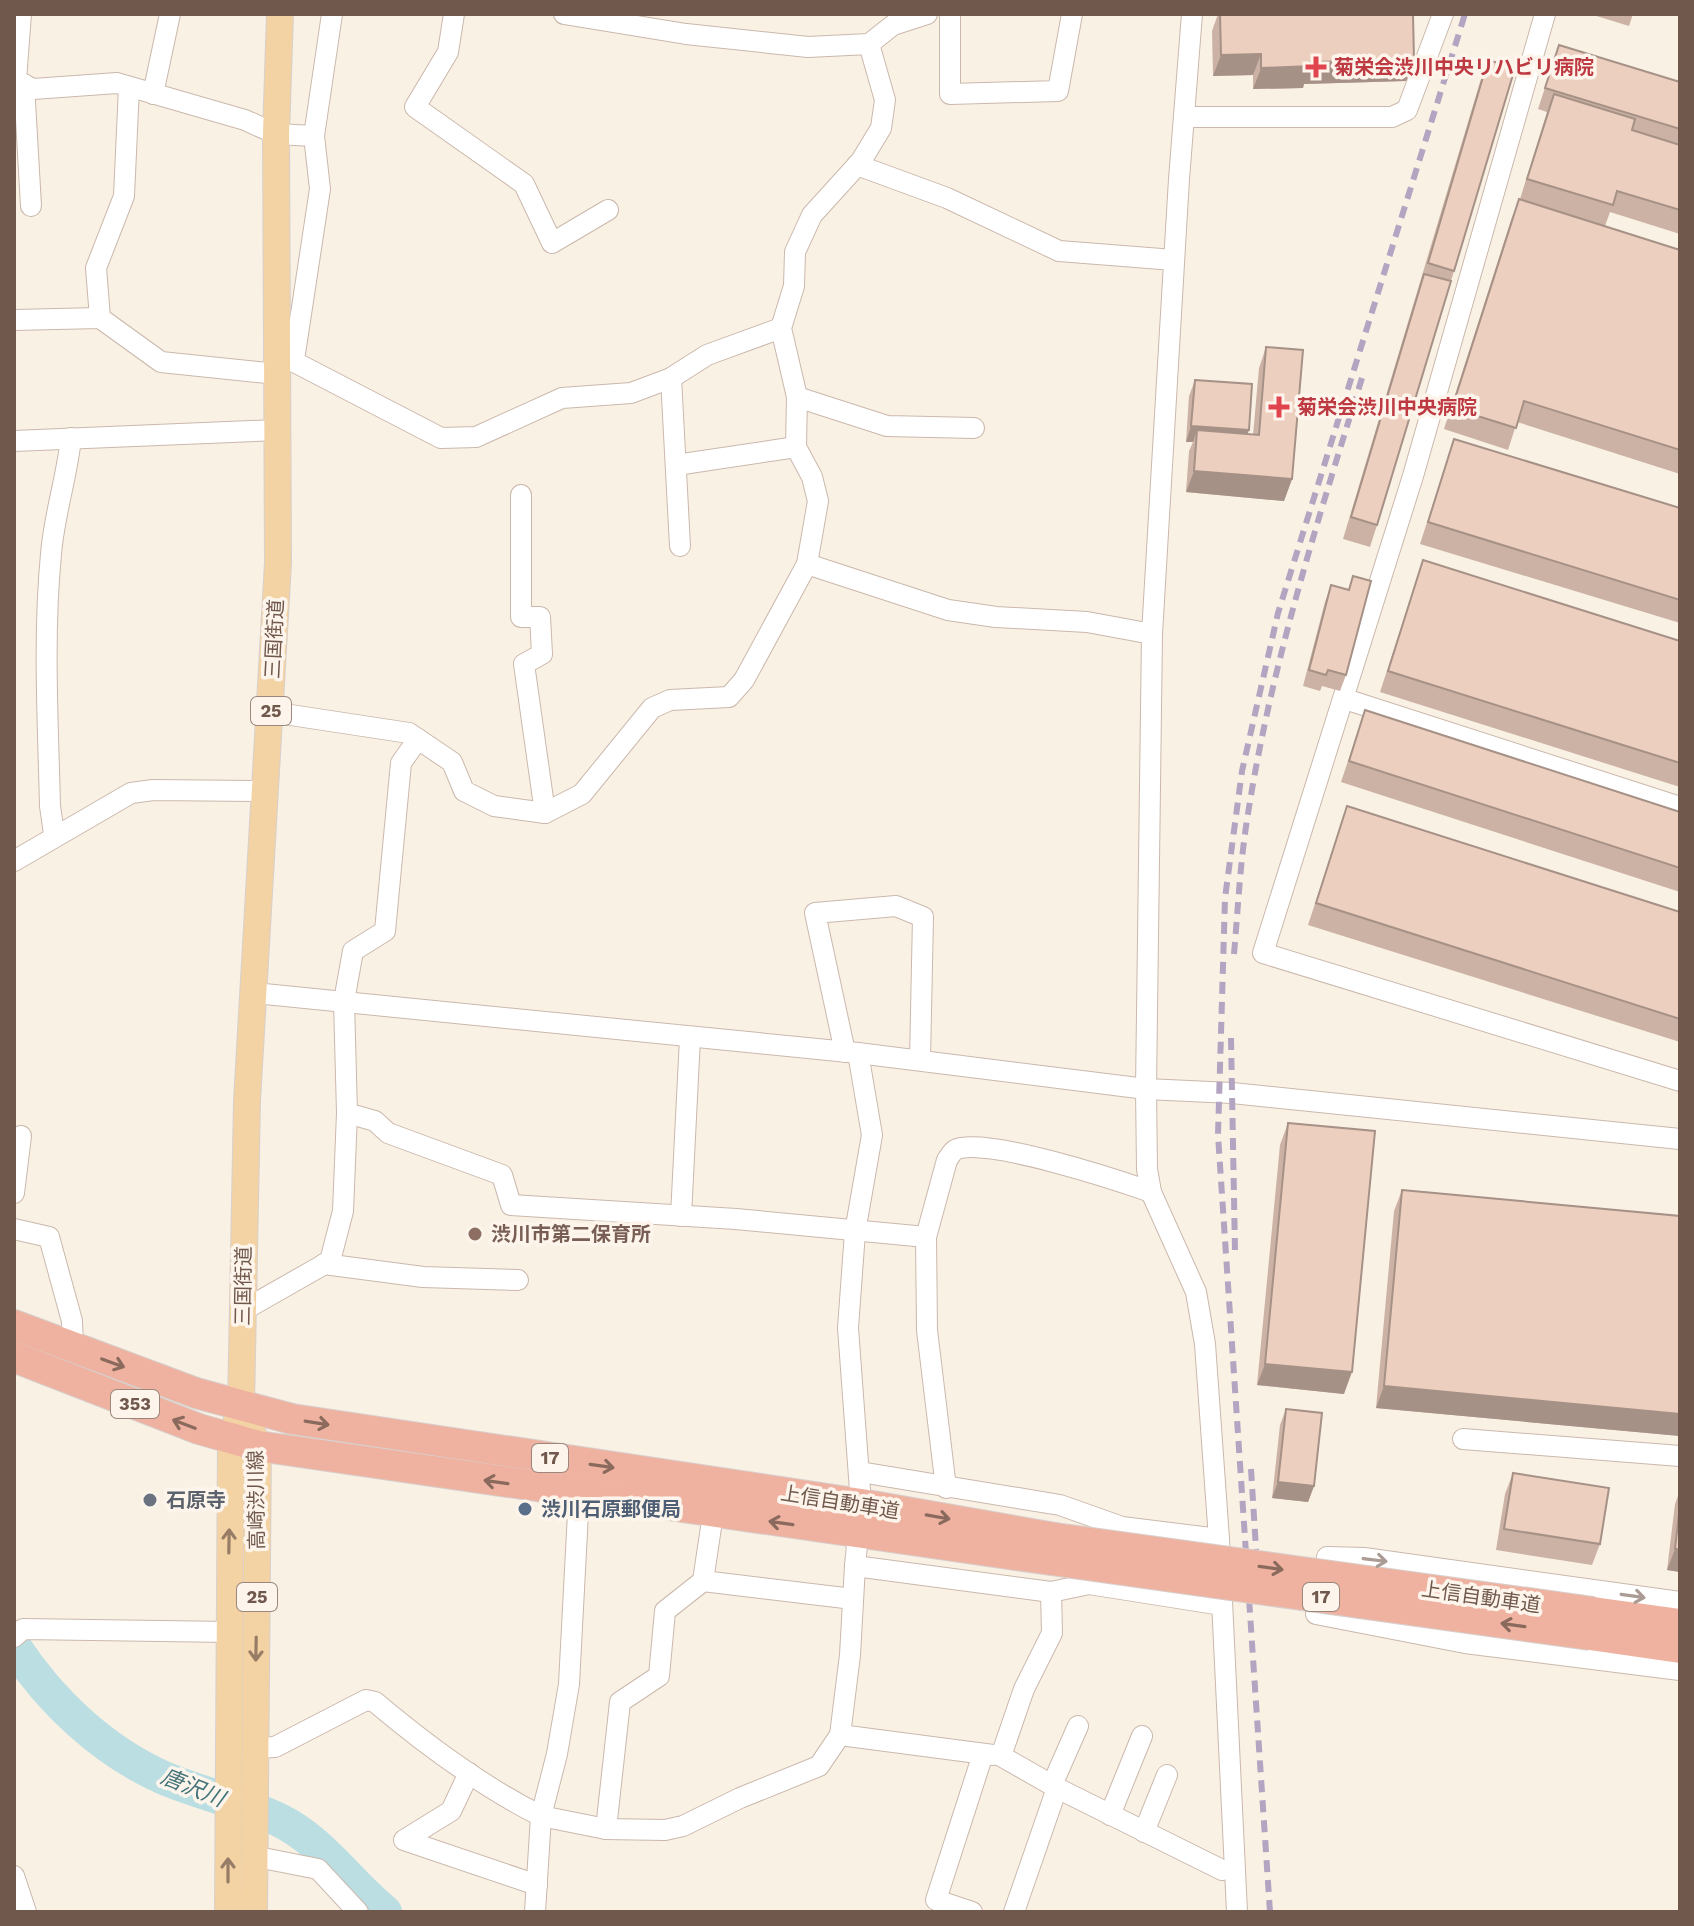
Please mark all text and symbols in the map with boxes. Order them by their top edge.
place label: 菊栄会渋川中央リハビリ病院 [1334,55,1594,79]
marker: 菊栄会渋川中央リハビリ病院 [1305,56,1327,78]
place label: 菊栄会渋川中央病院 [1297,395,1477,419]
marker: 菊栄会渋川中央病院 [1268,396,1290,418]
street label: 三国街道 [260,598,288,680]
road number: 25 [251,697,291,725]
place label: 渋川市第二保育所 [491,1222,651,1246]
marker: 渋川市第二保育所 [466,1225,484,1243]
street label: 三国街道 [230,1246,256,1326]
one-way arrow [100,1356,125,1371]
road number: 353 [111,1390,159,1418]
one-way arrow [172,1415,197,1430]
one-way arrow [304,1416,329,1431]
road number: 17 [532,1444,568,1472]
street label: 高崎渋川線 [243,1450,269,1550]
one-way arrow [588,1459,614,1474]
one-way arrow [484,1474,509,1489]
street label: 上信自動車道 [779,1481,901,1523]
place label: 石原寺 [166,1488,226,1512]
marker: 石原寺 [141,1491,159,1509]
place label: 渋川石原郵便局 [541,1497,681,1521]
marker: 渋川石原郵便局 [516,1500,534,1518]
one-way arrow [925,1511,950,1526]
one-way arrow [769,1515,794,1530]
one-way arrow [221,1528,236,1555]
one-way arrow [1362,1553,1387,1568]
one-way arrow [1258,1561,1283,1576]
street label: 上信自動車道 [1420,1577,1542,1617]
road number: 25 [237,1583,277,1611]
road number: 17 [1303,1583,1339,1611]
one-way arrow [1619,1589,1645,1604]
one-way arrow [1500,1617,1527,1632]
one-way arrow [248,1635,264,1662]
water label: 唐沢川 [158,1764,230,1812]
one-way arrow [220,1857,236,1884]

